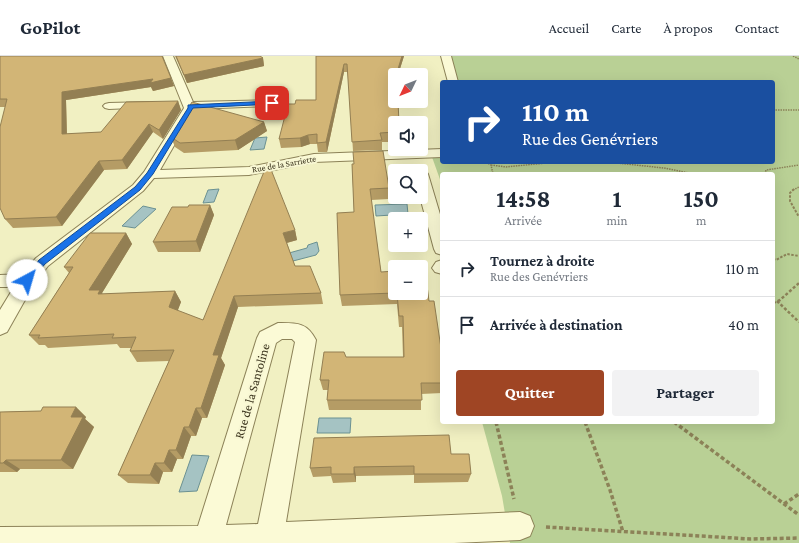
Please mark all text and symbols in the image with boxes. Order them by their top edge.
text: GoPilot [20,17,80,38]
text: Accueil [549,20,589,36]
text: Carte [611,20,642,36]
text: À propos [664,20,713,36]
text: Contact [735,20,779,36]
north arrow [388,68,428,108]
map controls [388,68,428,300]
pin [255,86,289,120]
icon: arrive [261,92,283,114]
icon: right [456,96,508,148]
text: 110 m [522,96,589,127]
button: sound [388,116,428,156]
text: Rue des Genévriers [522,129,658,149]
street label: Rue de la Sarriette [251,153,317,175]
button: search [388,164,428,204]
text: 14:58 [496,185,550,212]
text: 1 [613,185,621,212]
text: 150 [684,185,719,212]
button: + [388,212,428,252]
text: Arrivée [505,213,542,228]
text: min [607,213,627,228]
text: m [696,213,706,228]
text: Tournez à droite [490,253,594,269]
icon: right [456,258,478,280]
position arrow [6,259,48,301]
button: − [388,260,428,300]
text: 110 m [726,261,759,277]
text: Rue des Genévriers [490,269,588,284]
icon: arrive [456,314,478,336]
text: Arrivée à destination [490,317,623,333]
text: 40 m [728,317,759,333]
street label: Rue de la Santoline [231,341,273,440]
button: Quitter [456,370,604,416]
button: Partager [612,370,759,416]

